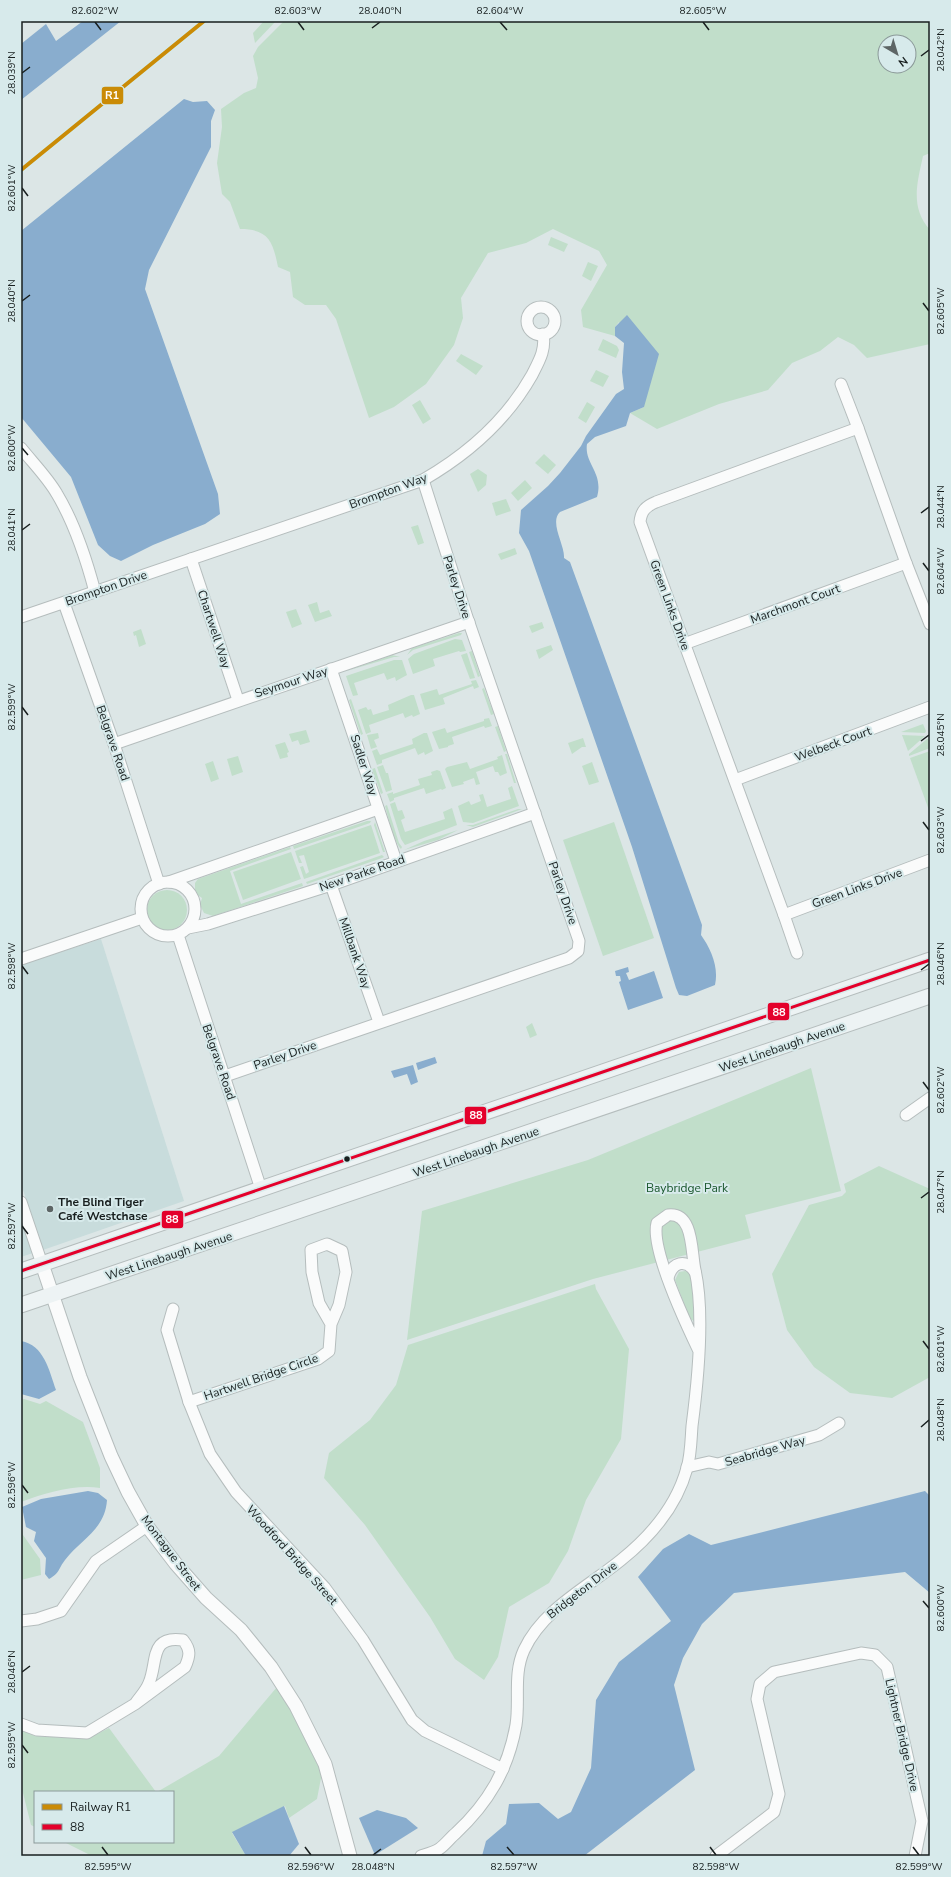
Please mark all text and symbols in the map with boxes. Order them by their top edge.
text: 82.602°W [71,4,119,18]
text: 82.603°W [274,4,322,18]
text: 28.040°N [358,4,402,18]
text: 82.604°W [476,4,524,18]
text: 82.605°W [679,4,727,18]
text: 28.042°N [934,28,948,72]
north arrow [877,34,917,74]
text: 28.039°N [5,51,19,95]
text: N [895,53,911,70]
line badge: R1 [101,86,124,105]
text: R1 [105,88,119,103]
text: 82.601°W [5,164,19,212]
text: 28.040°N [5,279,19,323]
text: 82.605°W [934,287,948,335]
text: 82.600°W [5,424,19,472]
street label: Brompton Way [347,469,430,513]
text: 28.044°N [934,485,948,529]
text: 28.041°N [5,508,19,552]
text: 82.604°W [934,547,948,595]
street label: Parley Drive [439,553,475,621]
street label: Green Links Drive [646,558,694,652]
street label: Brompton Drive [63,567,149,609]
street label: Marchmont Court [748,580,843,628]
street label: Chartwell Way [194,588,234,671]
street label: Seymour Way [252,662,330,701]
text: 82.599°W [5,683,19,731]
street label: Belgrave Road [93,703,133,783]
text: 28.045°N [934,713,948,757]
street label: Welbeck Court [793,722,874,765]
street label: Sadler Way [347,733,382,798]
text: 82.603°W [934,806,948,854]
street label: New Parke Road [317,851,407,895]
street label: Parley Drive [545,859,581,927]
street label: Green Links Drive [810,864,904,912]
street label: Millbank Way [335,915,375,992]
text: 82.598°W [5,942,19,990]
text: 28.046°N [934,942,948,986]
line badge: 88 [767,1002,790,1021]
text: 88 [772,1005,786,1020]
street label: West Linebaugh Avenue [717,1018,847,1076]
street label: Belgrave Road [199,1022,239,1102]
street label: Parley Drive [251,1037,319,1073]
text: 82.602°W [934,1066,948,1114]
line badge: 88 [464,1106,487,1125]
text: 88 [469,1108,483,1123]
street label: West Linebaugh Avenue [411,1123,541,1181]
unlabelled marker [342,1154,352,1164]
text: 28.047°N [934,1170,948,1214]
park label: Baybridge Park [646,1180,729,1196]
place label: The Blind Tiger Café Westchase [58,1194,148,1224]
text: 82.597°W [5,1202,19,1250]
marker: The Blind Tiger Café Westchase [45,1204,55,1214]
line badge: 88 [161,1210,184,1229]
text: 88 [165,1212,179,1227]
street label: West Linebaugh Avenue [104,1228,234,1284]
text: 82.601°W [934,1325,948,1373]
street label: Hartwell Bridge Circle [202,1350,320,1404]
text: 28.048°N [934,1398,948,1442]
street label: Seabridge Way [723,1432,808,1470]
text: 82.596°W [5,1461,19,1509]
street label: Woodford Bridge Street [243,1502,342,1609]
street label: Montague Street [137,1512,205,1595]
street label: Bridgeton Drive [544,1558,620,1622]
text: 82.600°W [934,1584,948,1632]
text: 28.046°N [5,1650,19,1694]
street label: Lightner Bridge Drive [881,1677,923,1793]
text: 82.595°W [5,1721,19,1769]
legend [34,1791,174,1843]
text: Railway R1 [70,1799,131,1815]
text: 88 [70,1819,84,1835]
text: 82.595°W [84,1860,132,1874]
text: 82.596°W [287,1860,335,1874]
text: 28.048°N [351,1860,395,1874]
text: 82.597°W [490,1860,538,1874]
text: 82.598°W [692,1860,740,1874]
text: 82.599°W [895,1860,943,1874]

